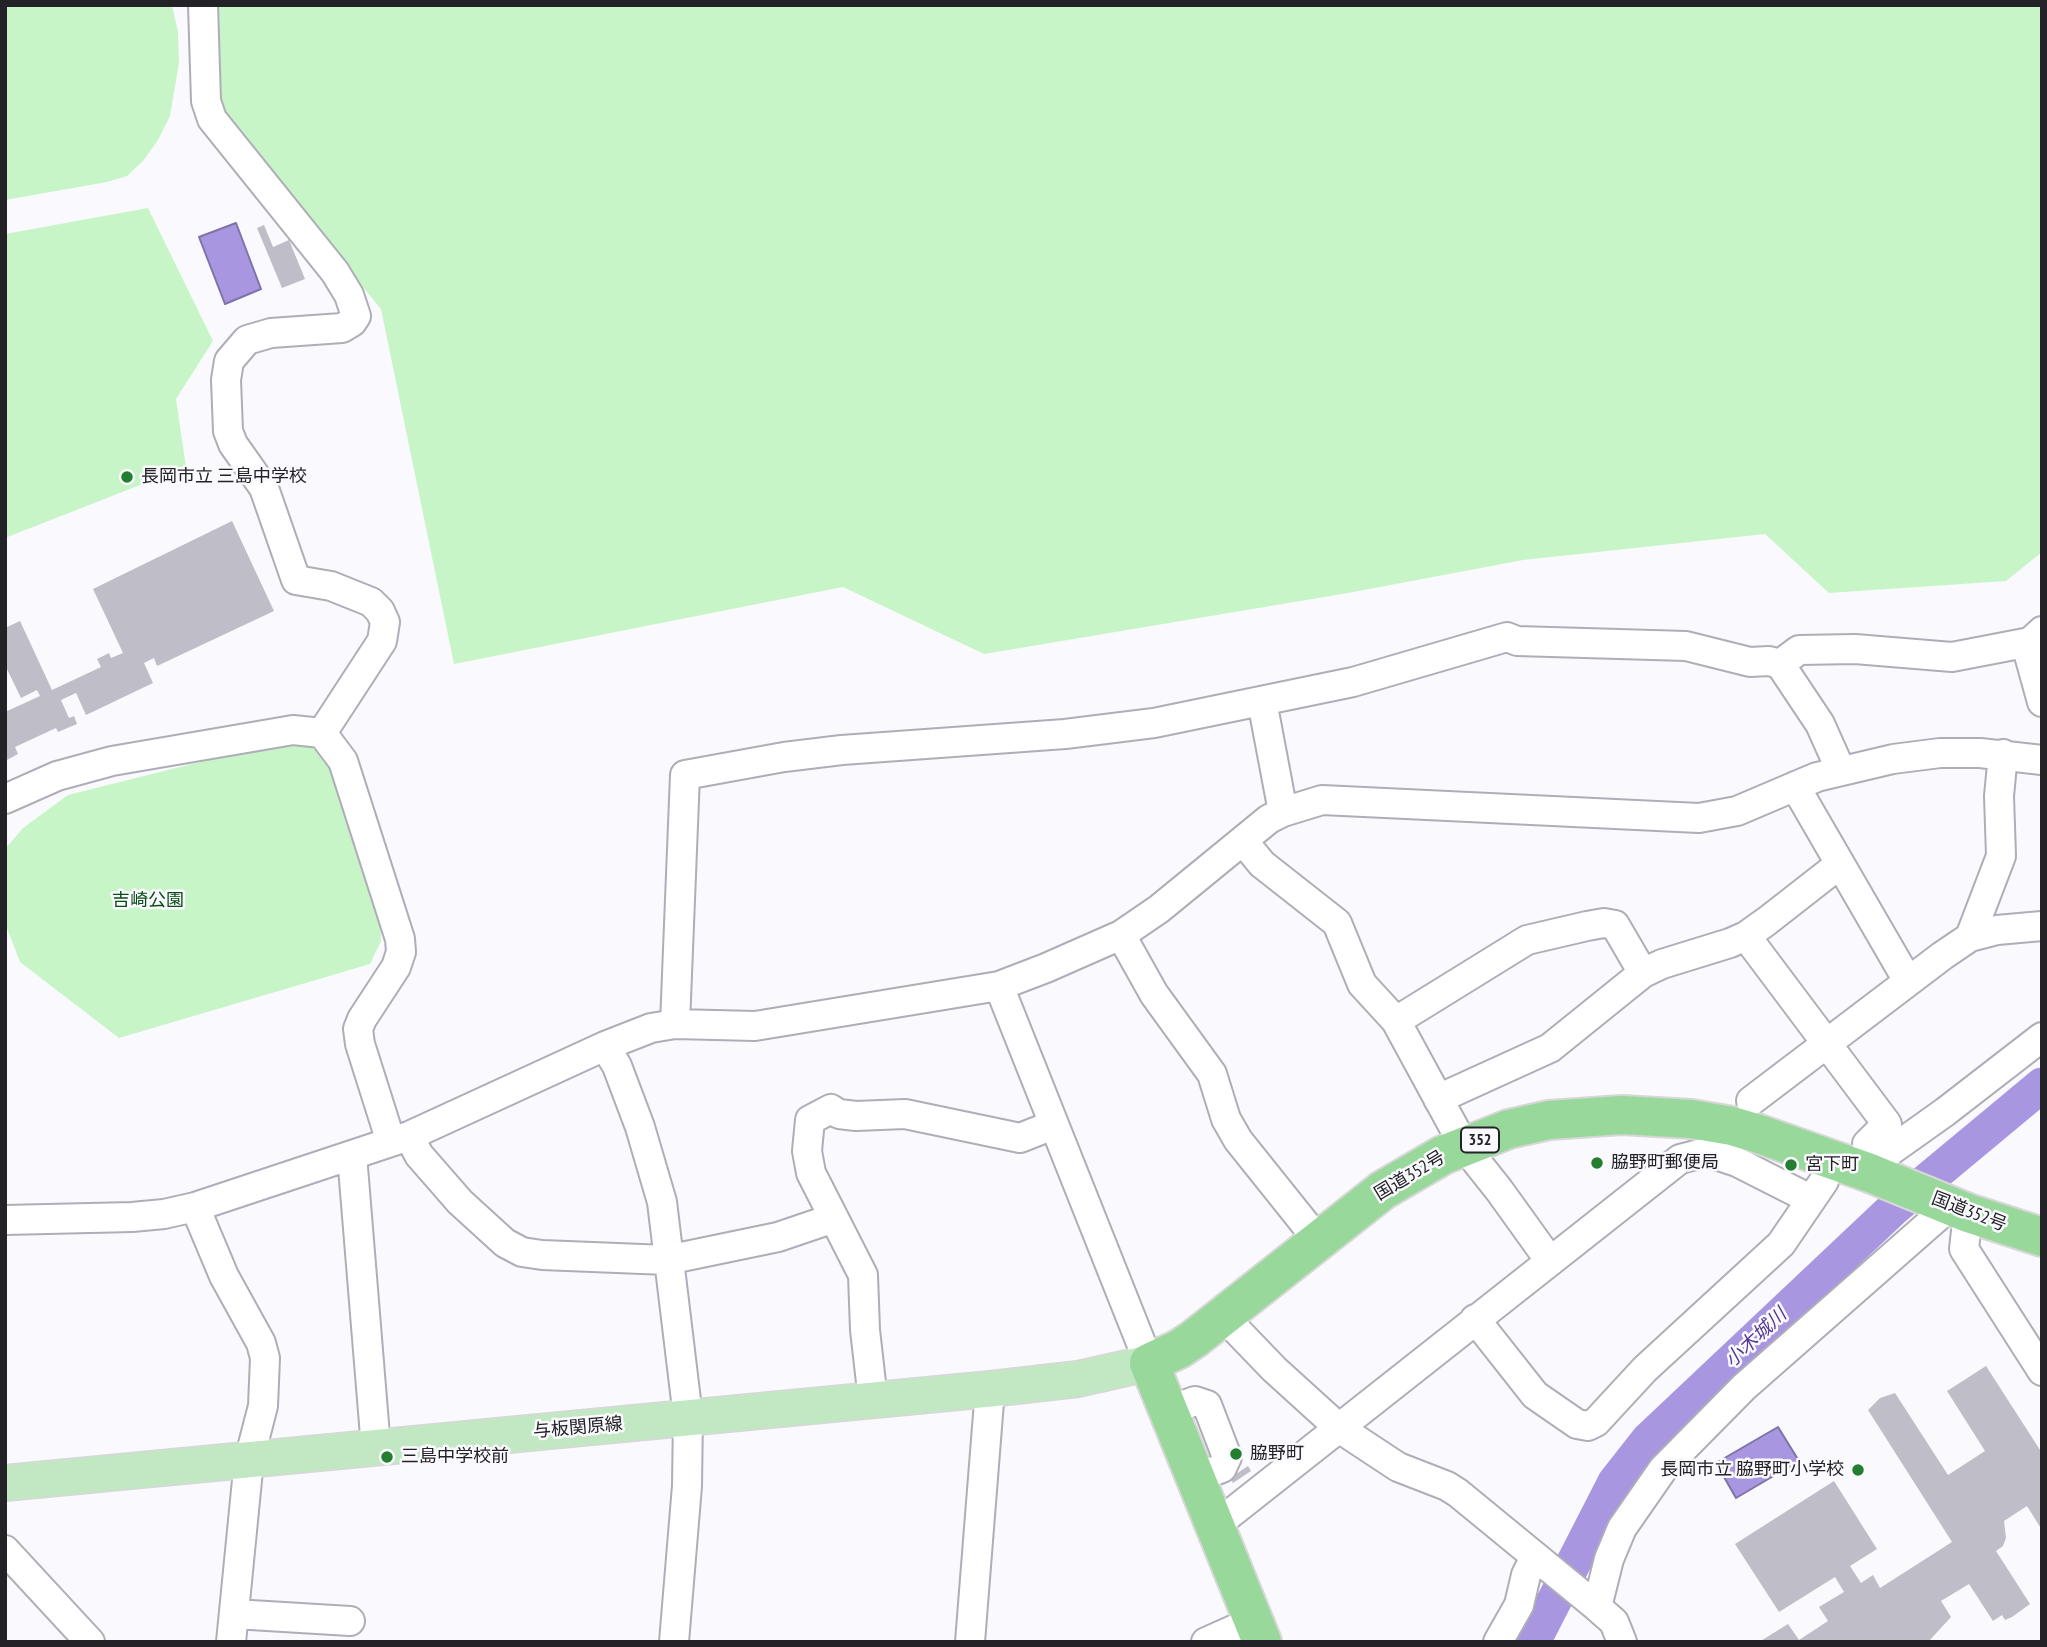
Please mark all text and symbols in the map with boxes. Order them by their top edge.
place label: 長岡市立 三島中学校 [141,466,307,488]
marker: 長岡市立 三島中学校 [119,469,135,485]
park label: 吉崎公園 [112,890,184,912]
road number: 352 [1461,1128,1499,1152]
street label: 国道352号 [1371,1147,1449,1205]
place label: 脇野町郵便局 [1611,1152,1719,1174]
place label: 宮下町 [1805,1154,1859,1176]
marker: 脇野町郵便局 [1589,1155,1605,1171]
marker: 宮下町 [1783,1157,1799,1173]
street label: 国道352号 [1929,1188,2009,1236]
water label: 小木城川 [1720,1304,1792,1372]
street label: 与板関原線 [532,1413,624,1443]
place label: 脇野町 [1250,1443,1304,1465]
place label: 三島中学校前 [401,1446,509,1468]
marker: 脇野町 [1228,1446,1244,1462]
marker: 三島中学校前 [379,1449,395,1465]
place label: 長岡市立 脇野町小学校 [1660,1459,1844,1481]
marker: 長岡市立 脇野町小学校 [1850,1462,1866,1478]

